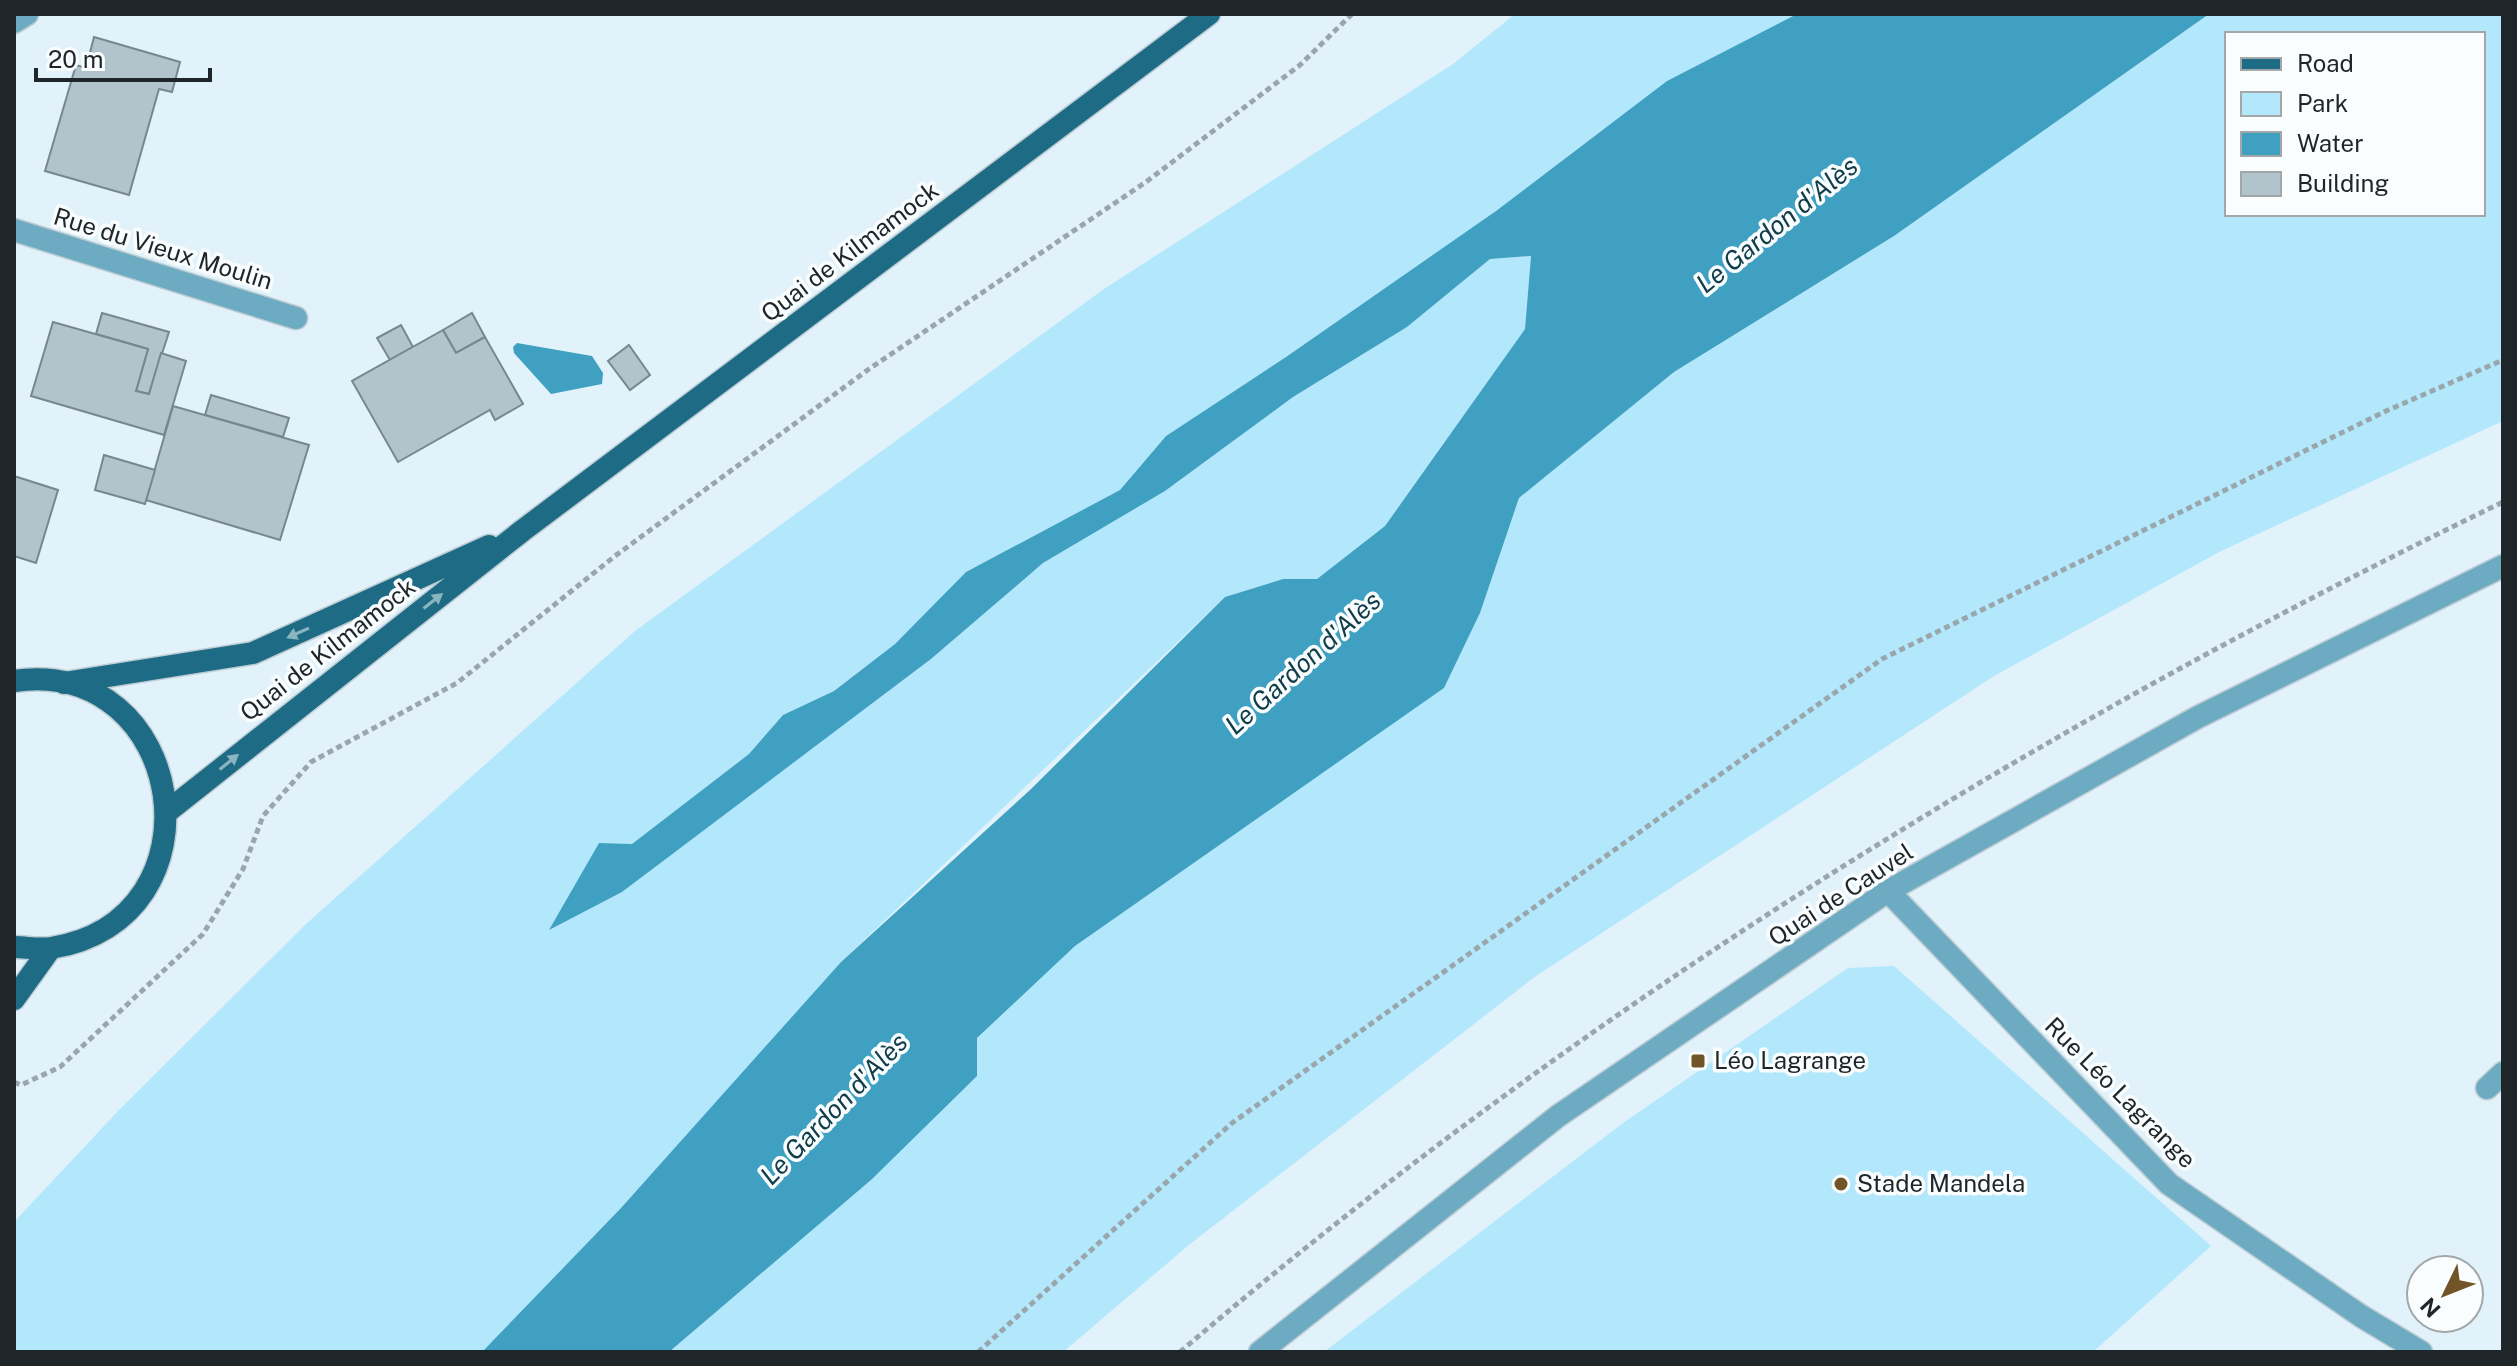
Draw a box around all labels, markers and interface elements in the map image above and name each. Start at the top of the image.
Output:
scale bar [36,32,210,82]
legend [2225,32,2485,216]
text: 20 m [48,45,104,73]
text: Road [2297,49,2354,77]
text: Park [2297,89,2348,117]
text: Water [2297,129,2364,157]
water label: Le Gardon d'Alès [1690,150,1864,299]
text: Building [2297,169,2389,197]
street label: Quai de Kilmamock [755,175,943,327]
street label: Rue du Vieux Moulin [51,201,276,295]
street label: Quai de Kilmamock [234,572,421,726]
water label: Le Gardon d'Alès [1219,585,1387,741]
one-way arrow [423,593,443,609]
one-way arrow [287,626,310,639]
one-way arrow [218,754,238,771]
street label: Quai de Cauvel [1763,837,1918,951]
street label: Rue Léo Lagrange [2040,1011,2202,1173]
water label: Le Gardon d'Alès [754,1027,914,1191]
place label: Léo Lagrange [1714,1046,1866,1074]
marker: Léo Lagrange [1689,1052,1707,1070]
place label: Stade Mandela [1857,1169,2025,1197]
marker: Stade Mandela [1832,1175,1850,1193]
north arrow [2405,1254,2485,1334]
text: N [2415,1292,2446,1323]

